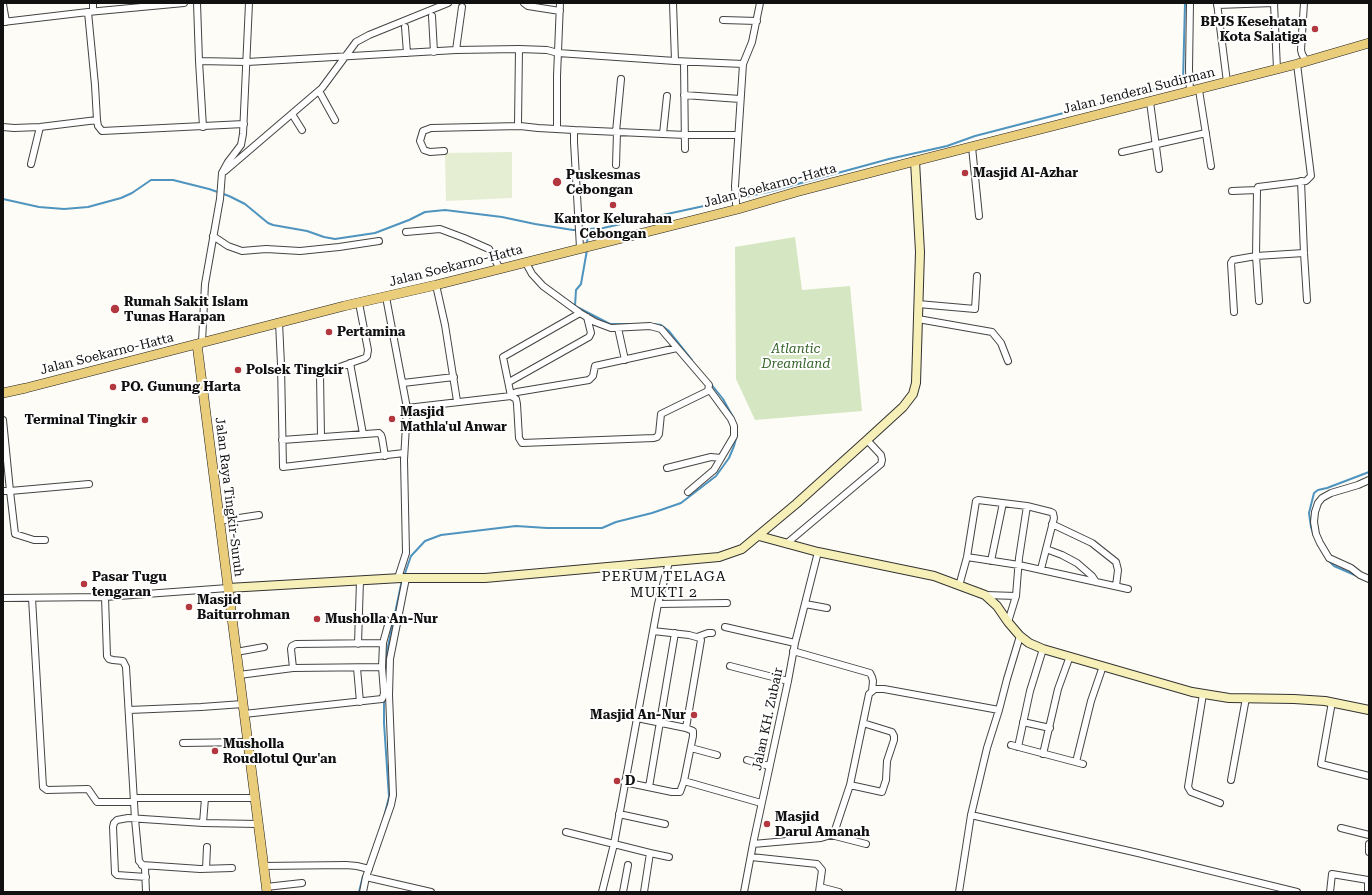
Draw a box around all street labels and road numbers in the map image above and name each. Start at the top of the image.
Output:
street label: Jalan Jenderal Sudirman [1062,65,1216,117]
street label: Jalan Soekarno-Hatta [702,161,838,211]
street label: Jalan Soekarno-Hatta [388,242,524,290]
street label: Jalan Soekarno-Hatta [39,330,175,378]
street label: Jalan Raya Tingkir-Suruh [211,416,247,578]
street label: Jalan KH. Zubair [749,666,787,772]

